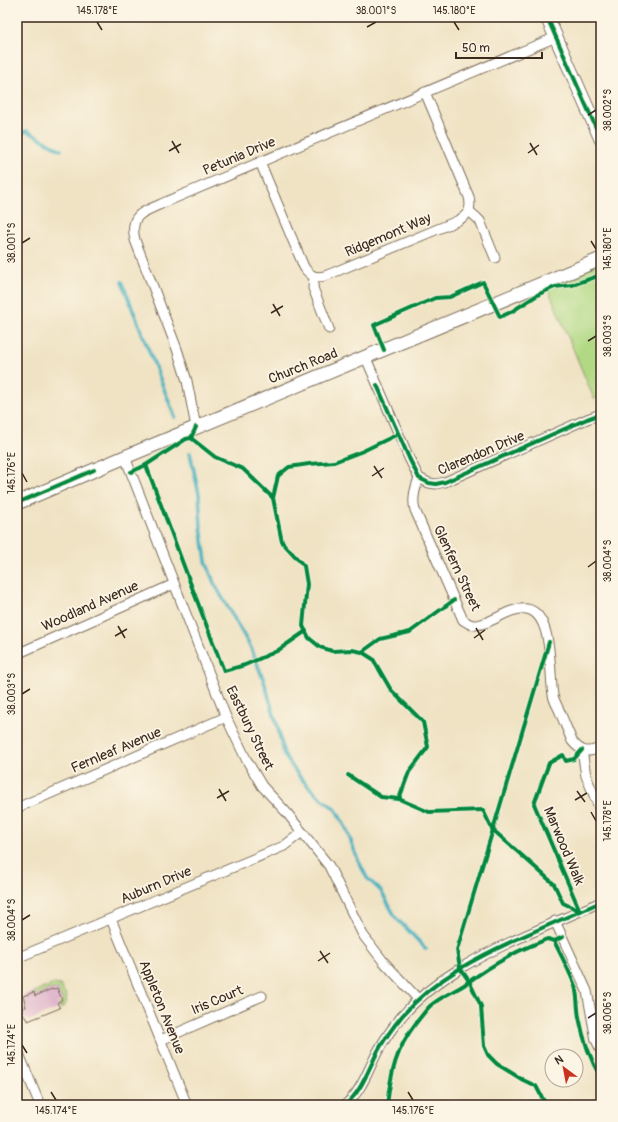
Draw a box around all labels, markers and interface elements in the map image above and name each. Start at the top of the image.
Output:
text: 145.178°E [76,5,118,17]
text: 38.001°S [356,5,396,17]
text: 145.180°E [433,5,475,17]
scale bar [456,34,542,60]
text: 50 m [462,41,490,56]
text: 38.002°S [602,89,614,131]
street label: Petunia Drive [200,133,278,179]
street label: Ridgemont Way [342,209,434,261]
text: 38.001°S [6,223,18,263]
text: 145.180°E [602,228,614,270]
text: 38.003°S [602,315,614,357]
street label: Church Road [266,344,340,388]
street label: Clarendon Drive [435,427,527,479]
text: 145.176°E [6,452,18,494]
street label: Glenfern Street [430,522,484,614]
text: 38.004°S [602,540,614,582]
street label: Woodland Avenue [39,577,141,635]
text: 38.003°S [6,673,18,715]
street label: Eastbury Street [222,683,278,773]
street label: Fernleaf Avenue [68,723,164,777]
text: 145.178°E [602,800,614,842]
street label: Marwood Walk [540,804,588,888]
street label: Auburn Drive [118,862,194,908]
text: 38.004°S [6,899,18,941]
street label: Appleton Avenue [135,958,189,1056]
street label: Iris Court [189,981,246,1018]
text: 38.006°S [602,992,614,1034]
text: 145.174°E [6,1024,18,1066]
north arrow [544,1048,584,1088]
text: N [552,1052,566,1067]
text: 145.174°E [35,1105,77,1117]
text: 145.176°E [392,1105,434,1117]

